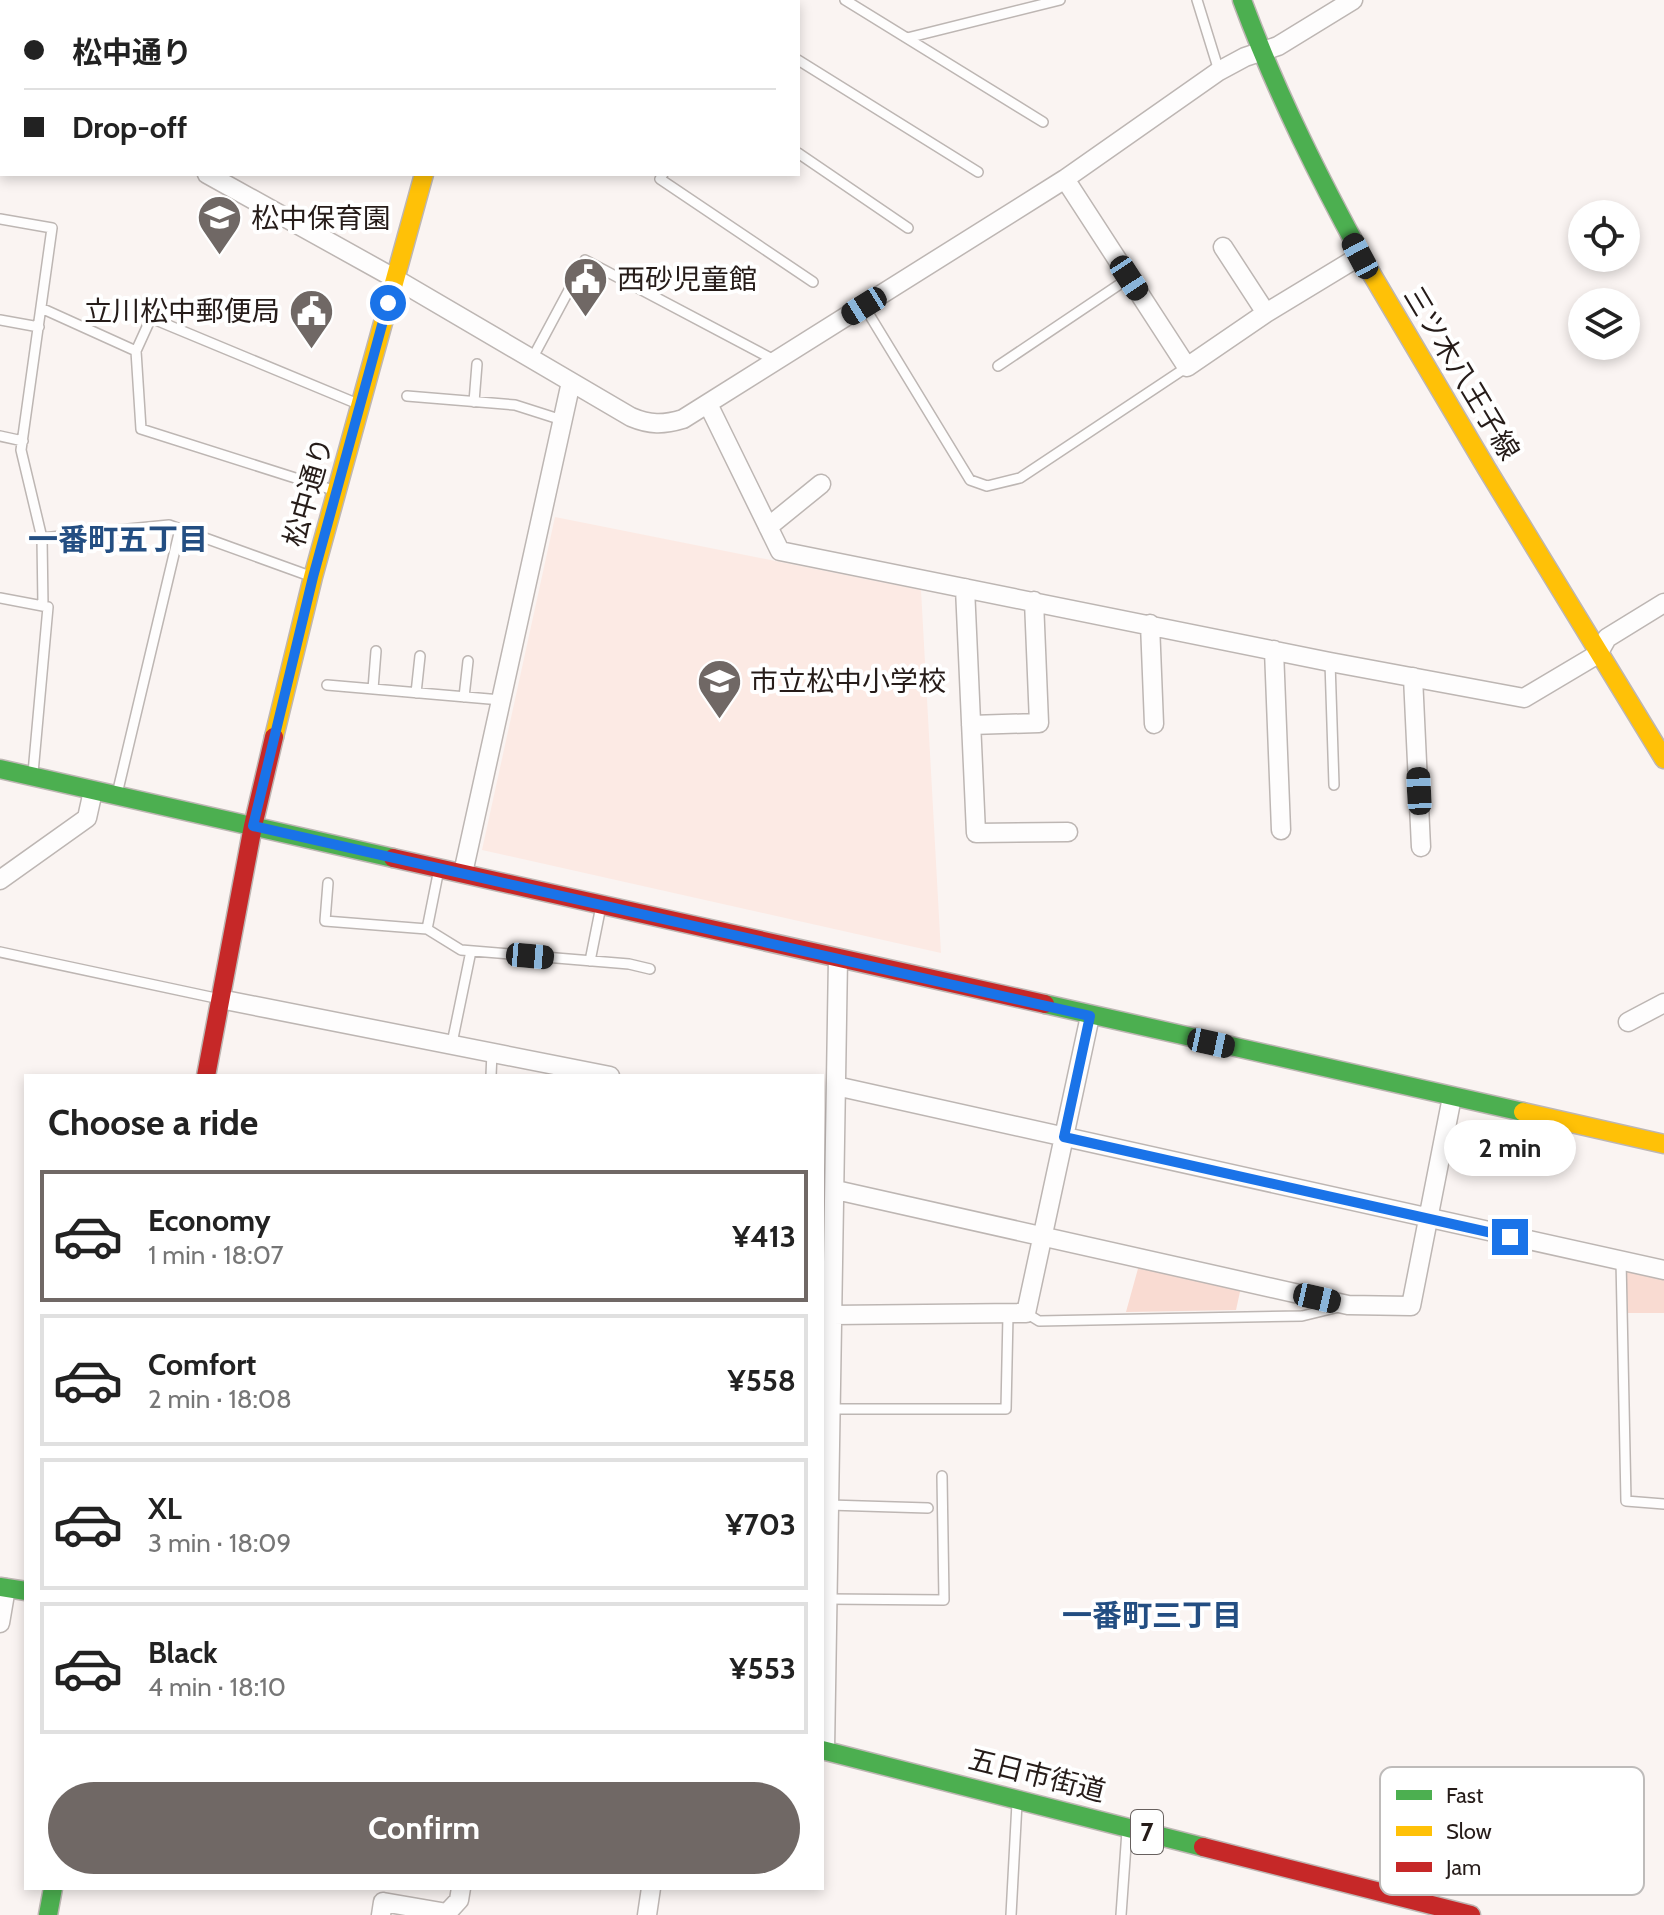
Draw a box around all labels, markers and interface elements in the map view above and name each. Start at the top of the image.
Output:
text: 松中通り [72,34,192,71]
text: Drop-off [72,109,187,146]
school or university icon: 松中保育園 [196,194,244,257]
map controls [1568,200,1640,360]
button: locate [1568,200,1640,272]
place label: 松中保育園 [251,201,391,235]
car [1338,229,1382,283]
car [1106,251,1152,305]
public building icon: 西砂児童館 [562,255,610,318]
place label: 西砂児童館 [617,262,757,296]
street label: 三ツ木八王子線 [1397,280,1527,466]
car [837,283,891,329]
route start [370,285,406,321]
public building icon: 立川松中郵便局 [287,287,335,350]
button: layers [1568,288,1640,360]
place label: 立川松中郵便局 [84,294,280,328]
street label: 松中通り [276,433,340,551]
district label: 一番町五丁目 [28,521,208,558]
school or university icon: 市立松中小学校 [695,657,743,720]
place label: 市立松中小学校 [750,664,946,698]
car [1406,766,1432,816]
car [505,942,555,970]
car [1185,1026,1237,1060]
text: Choose a ride [48,1100,258,1144]
callout: 2 min [1444,1121,1576,1177]
text: 2 min [1479,1132,1541,1164]
icon: car [52,1200,124,1272]
text: Economy [148,1202,271,1239]
text: ¥413 [732,1218,796,1255]
route end [1492,1219,1528,1255]
text: 1 min · 18:07 [148,1239,284,1271]
car [1291,1281,1343,1315]
icon: car [52,1344,124,1416]
text: Comfort [148,1346,256,1383]
text: ¥558 [728,1362,796,1399]
text: 2 min · 18:08 [148,1383,292,1415]
icon: car [52,1488,124,1560]
text: XL [148,1490,182,1527]
text: ¥703 [725,1506,796,1543]
text: 3 min · 18:09 [148,1527,291,1559]
district label: 一番町三丁目 [1062,1597,1242,1634]
icon: car [52,1632,124,1704]
text: Black [148,1634,218,1671]
text: ¥553 [729,1650,796,1687]
text: 4 min · 18:10 [148,1671,286,1703]
street label: 五日市街道 [965,1742,1109,1808]
legend [1380,1767,1644,1895]
button: Confirm [48,1782,800,1874]
text: Fast [1446,1782,1484,1809]
road number: 7 [1131,1810,1163,1854]
text: Slow [1446,1818,1492,1845]
text: Jam [1445,1854,1481,1881]

